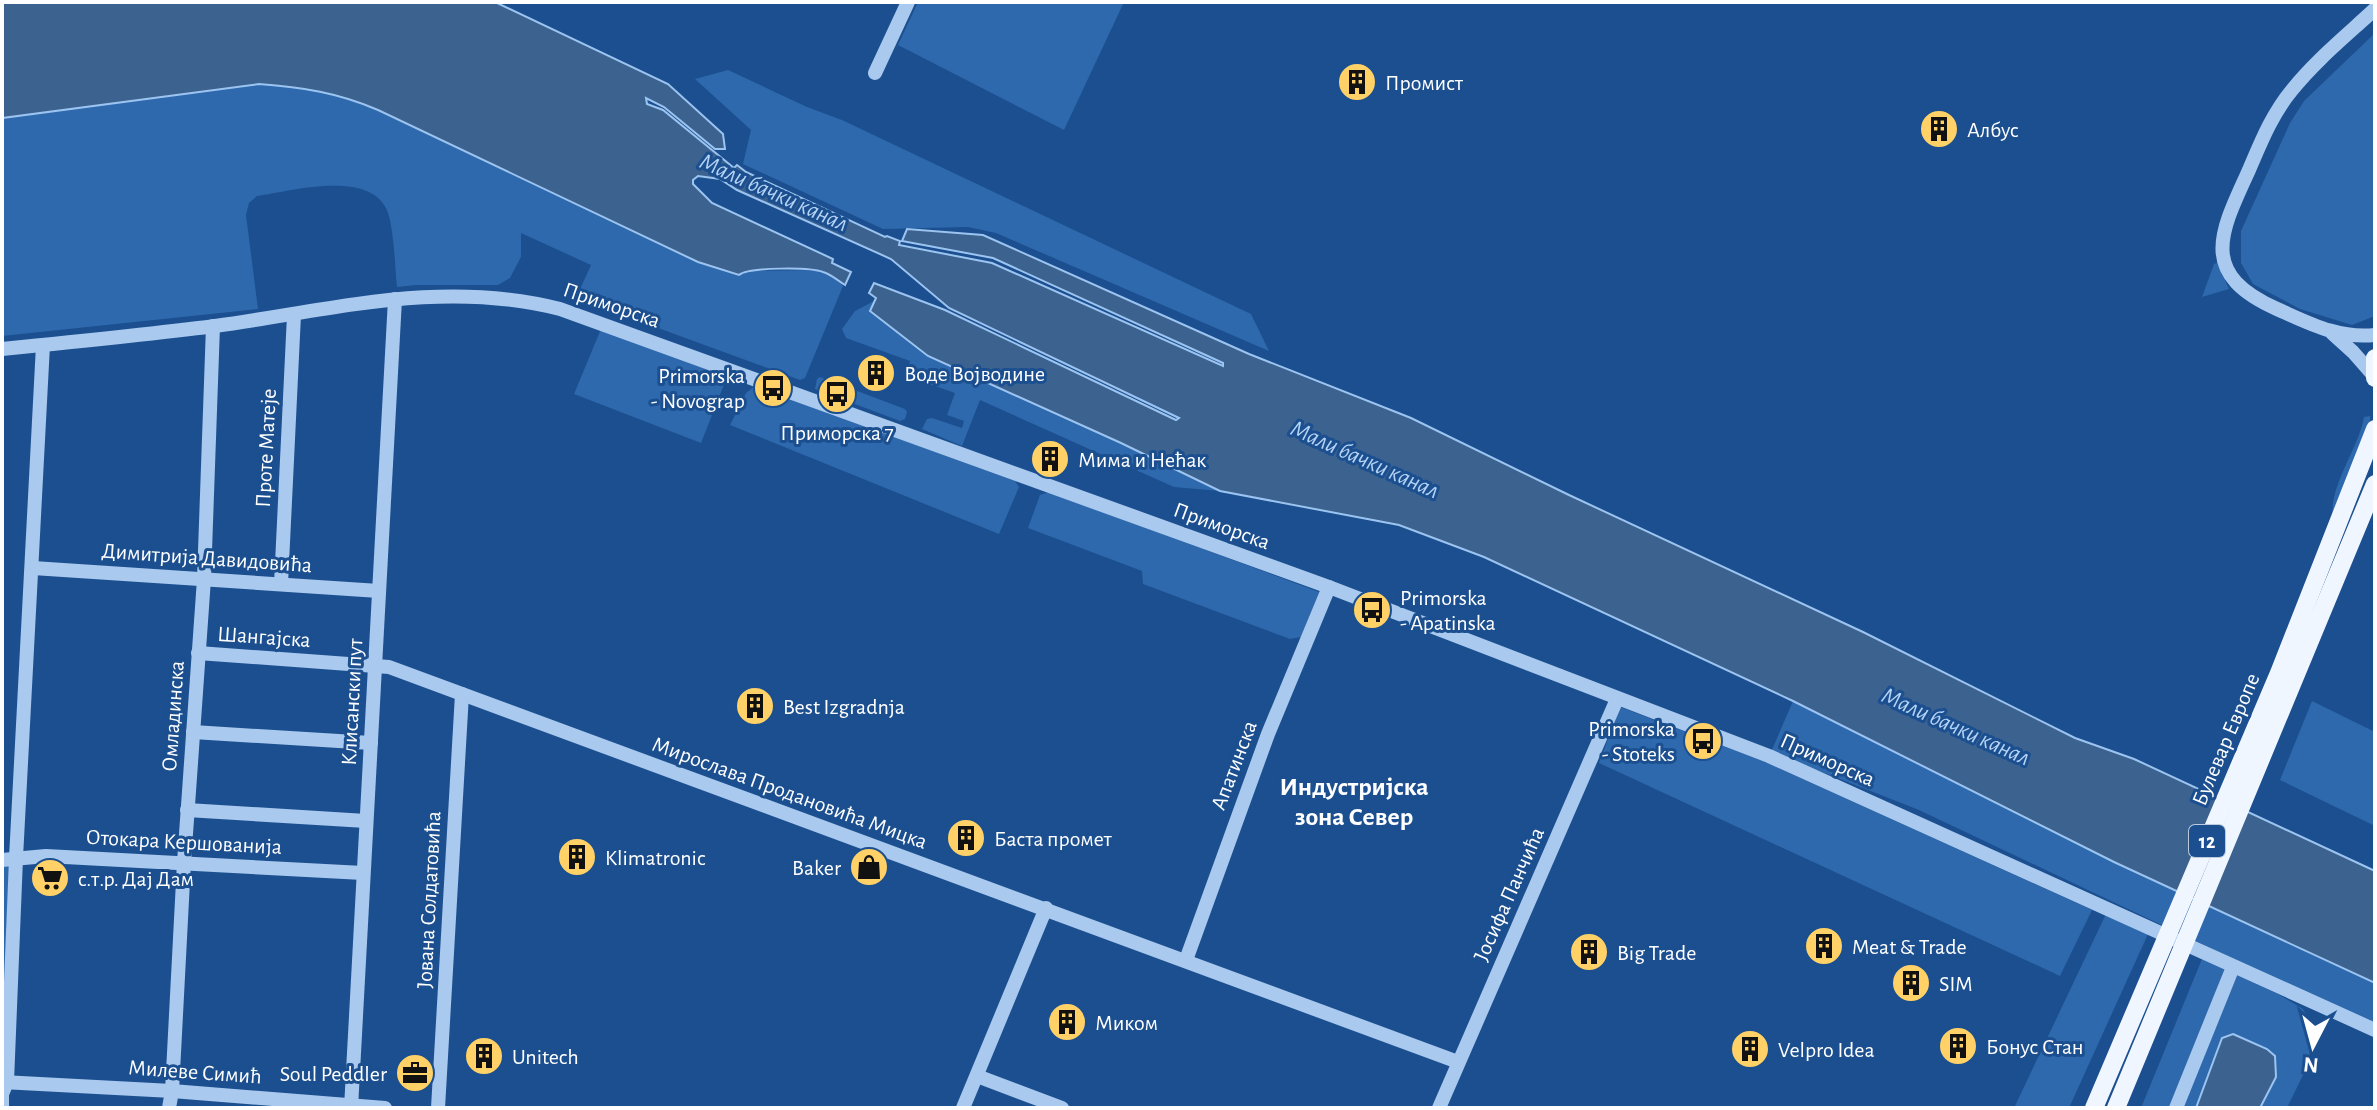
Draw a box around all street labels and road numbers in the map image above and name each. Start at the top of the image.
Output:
street label: Приморска [560,278,663,332]
street label: Проте Матеје [252,388,280,508]
street label: Приморска [1171,498,1273,554]
street label: Димитрија Давидовића [101,540,313,576]
street label: Шангајска [217,623,311,651]
street label: Клисански пут [338,637,366,766]
street label: Омладинска [158,660,188,772]
street label: Булевар Европе [2188,670,2264,809]
street label: Апатинска [1207,718,1261,813]
street label: Приморска [1777,729,1878,790]
street label: Мирослава Продановића Мицка [649,733,930,853]
street label: Јована Солдатовића [413,811,445,990]
street label: Јосифа Панчића [1470,824,1548,965]
road number: 12 [2189,825,2225,857]
street label: Отокара Кершованија [85,826,283,858]
street label: Милеве Симић [128,1056,262,1088]

